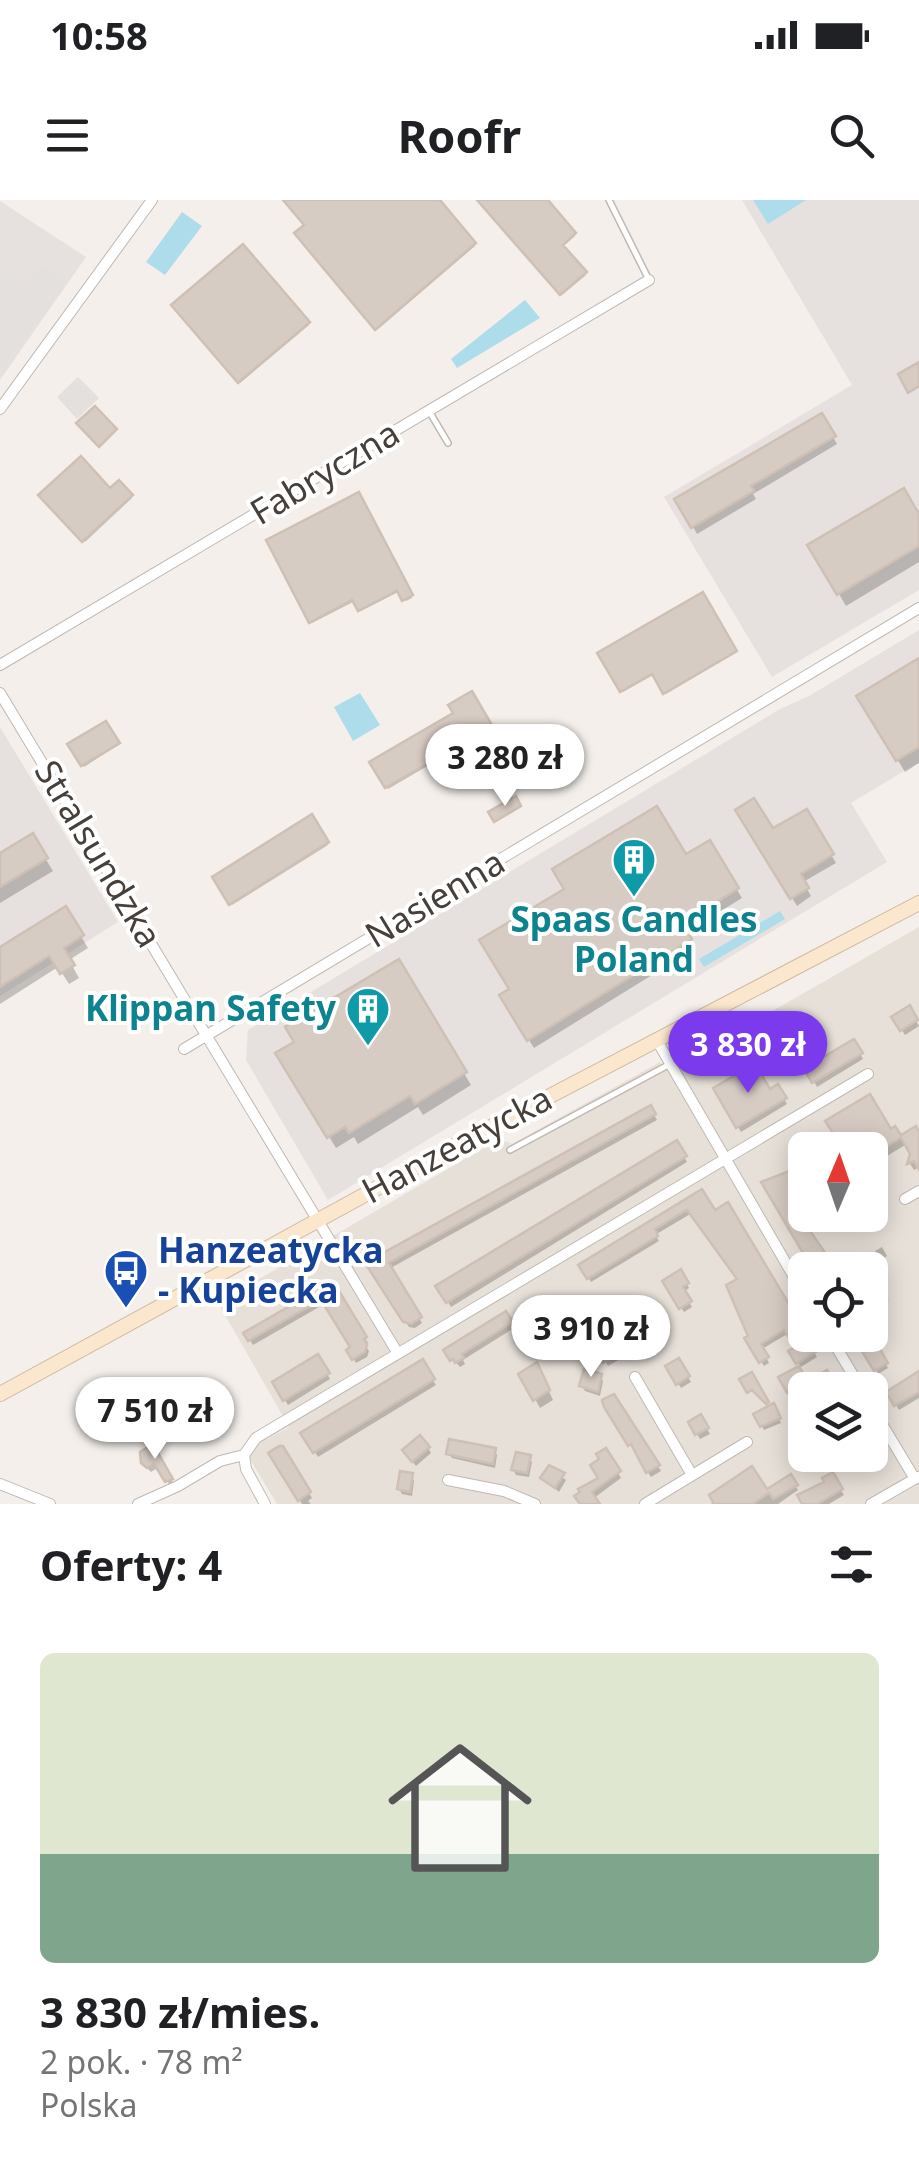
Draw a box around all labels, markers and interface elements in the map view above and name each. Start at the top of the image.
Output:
text: 10:58 [50,9,148,61]
text: Roofr [398,105,521,166]
icon: menu [40,108,95,163]
icon: search [824,108,879,163]
street label: Fabryczna [241,409,408,535]
pin: 3 280 zł [402,724,608,809]
text: 3 280 zł [447,735,563,778]
street label: Stralsundzka [25,751,174,956]
building icon: Spaas Candles Poland [611,837,657,898]
street label: Nasienna [356,838,513,958]
place label: Spaas Candles Poland [510,895,758,982]
place label: Klippan Safety [85,984,336,1031]
building icon: Klippan Safety [345,986,391,1047]
pin: 3 830 zł [645,1011,851,1096]
text: 3 830 zł [690,1022,806,1065]
street label: Hanzeatycka [353,1074,559,1213]
north arrow [788,1132,888,1232]
map controls [788,1132,888,1472]
place label: Hanzeatycka - Kupiecka [158,1226,384,1313]
bus stop icon: Hanzeatycka - Kupiecka [103,1248,149,1309]
button: locate [788,1252,888,1352]
pin: 3 910 zł [488,1295,694,1380]
text: 3 910 zł [533,1306,649,1349]
button: layers [788,1372,888,1472]
pin: 7 510 zł [52,1377,258,1462]
text: 7 510 zł [97,1388,213,1431]
text: Oferty: 4 [40,1536,222,1593]
icon: filters [824,1537,879,1592]
icon: home [370,1718,550,1898]
text: 3 830 zł/mies. [40,1983,320,2040]
text: 2 pok. · 78 m² [40,2040,243,2083]
text: Polska [40,2083,137,2126]

